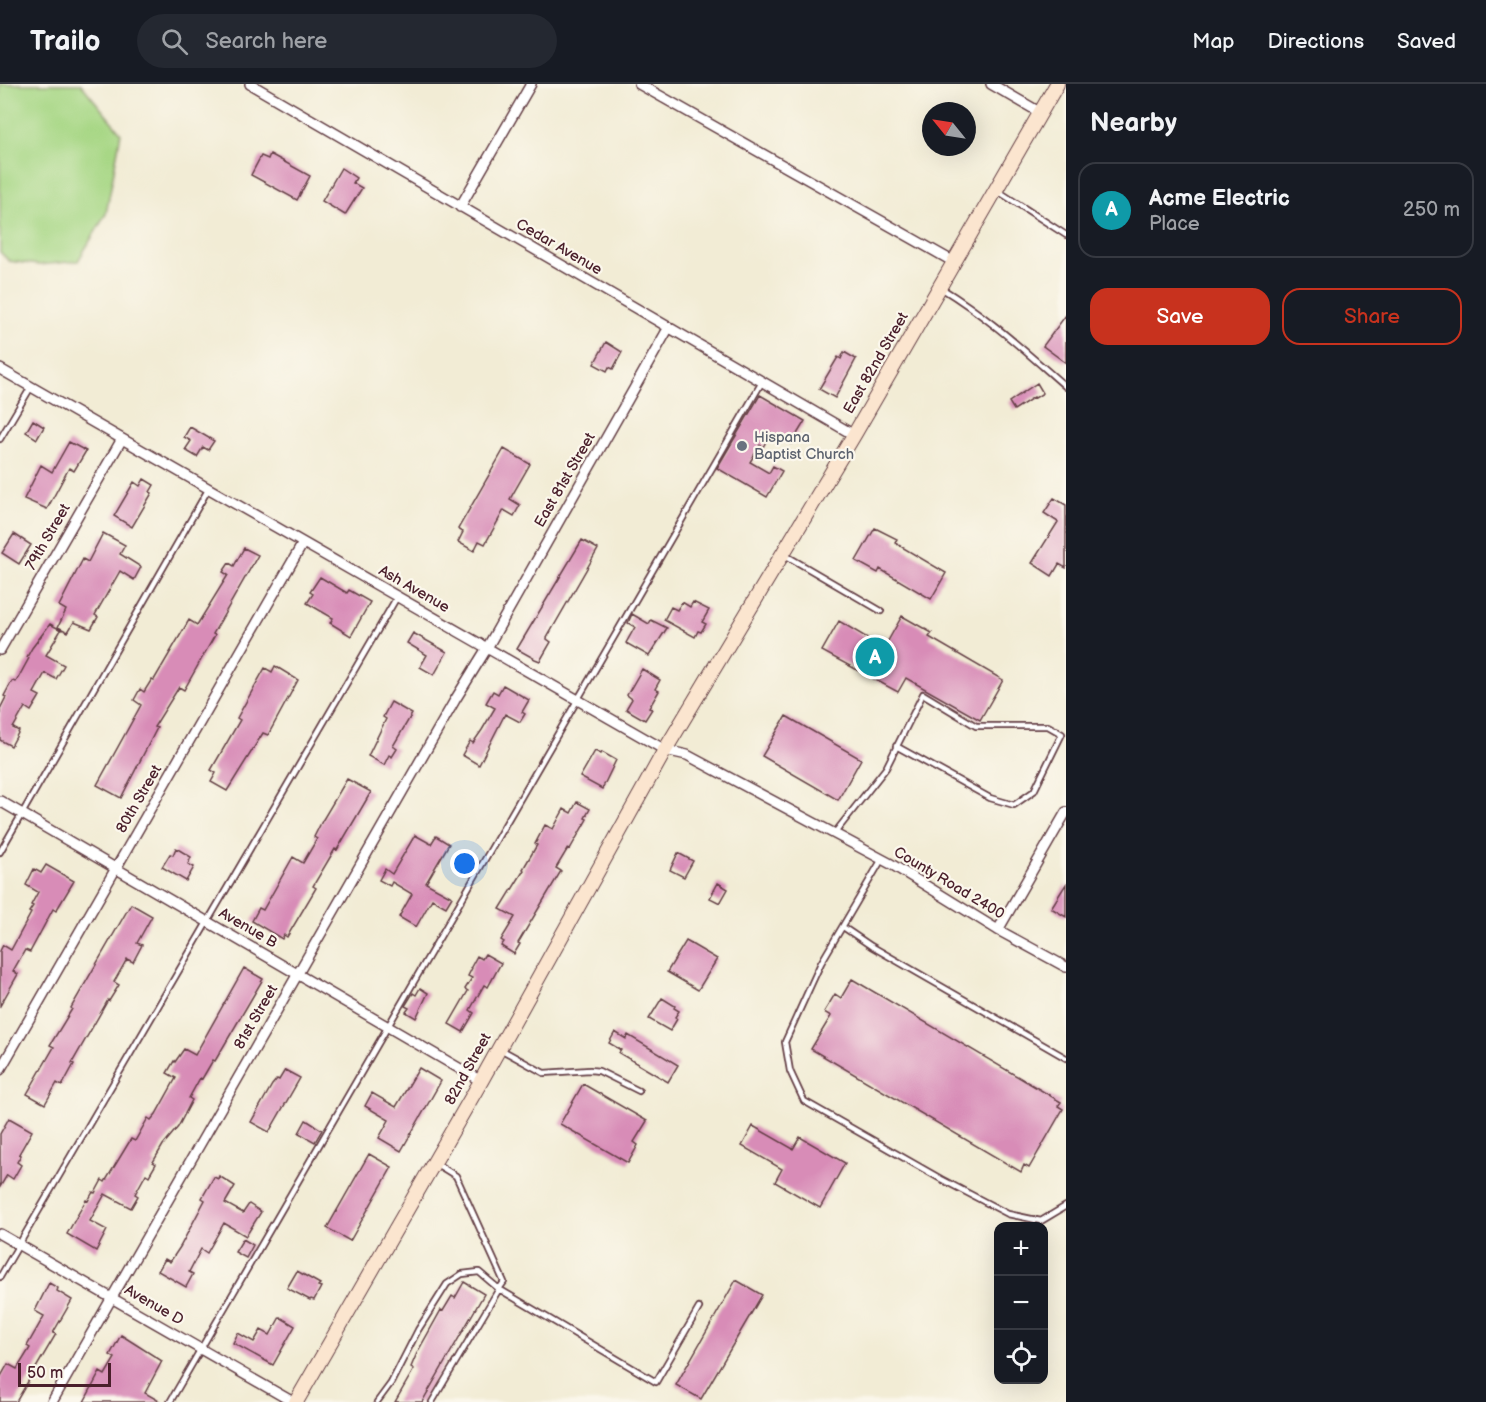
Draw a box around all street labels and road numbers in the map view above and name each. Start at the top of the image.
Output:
street label: Cedar Avenue [512,215,606,279]
street label: East 82nd Street [839,309,913,417]
street label: East 81st Street [530,429,600,531]
street label: 79th Street [21,500,75,574]
street label: Ash Avenue [375,561,453,617]
street label: 80th Street [112,761,166,836]
street label: County Road 2400 [890,842,1008,924]
street label: Avenue B [215,904,281,952]
street label: 81st Street [230,981,282,1053]
street label: 82nd Street [440,1029,496,1108]
street label: Avenue D [121,1280,187,1330]

